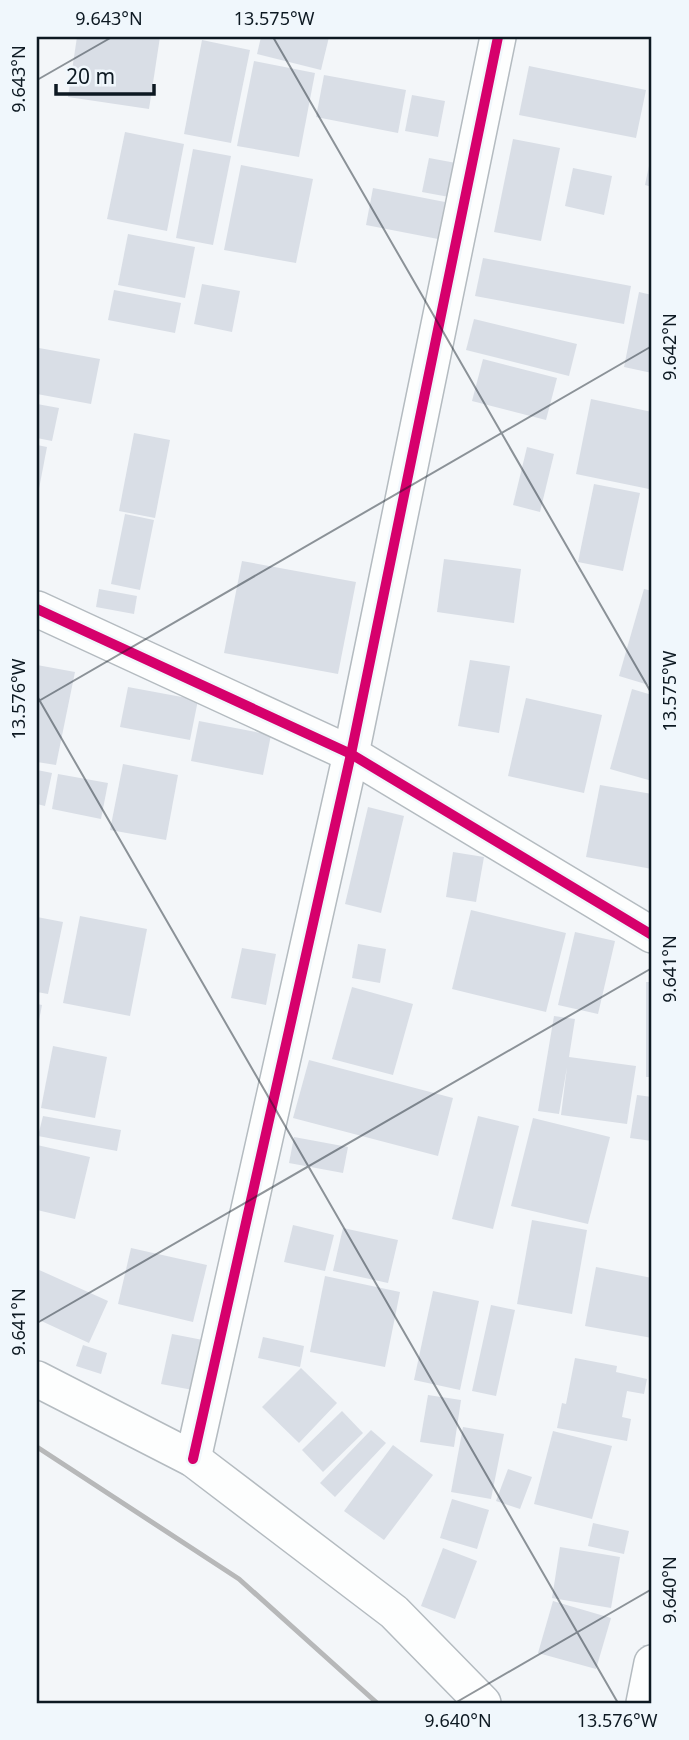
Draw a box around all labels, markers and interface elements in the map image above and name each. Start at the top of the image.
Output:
text: 9.643°N [75,6,143,30]
text: 13.575°W [234,6,315,30]
text: 9.643°N [6,45,30,113]
scale bar [56,52,154,96]
text: 20 m [66,62,115,90]
text: 9.642°N [657,313,681,381]
text: 13.575°W [657,650,681,731]
text: 13.576°W [6,658,30,739]
text: 9.641°N [657,935,681,1003]
text: 9.641°N [6,1288,30,1356]
text: 9.640°N [657,1556,681,1624]
text: 9.640°N [424,1708,492,1732]
text: 13.576°W [577,1708,658,1732]

